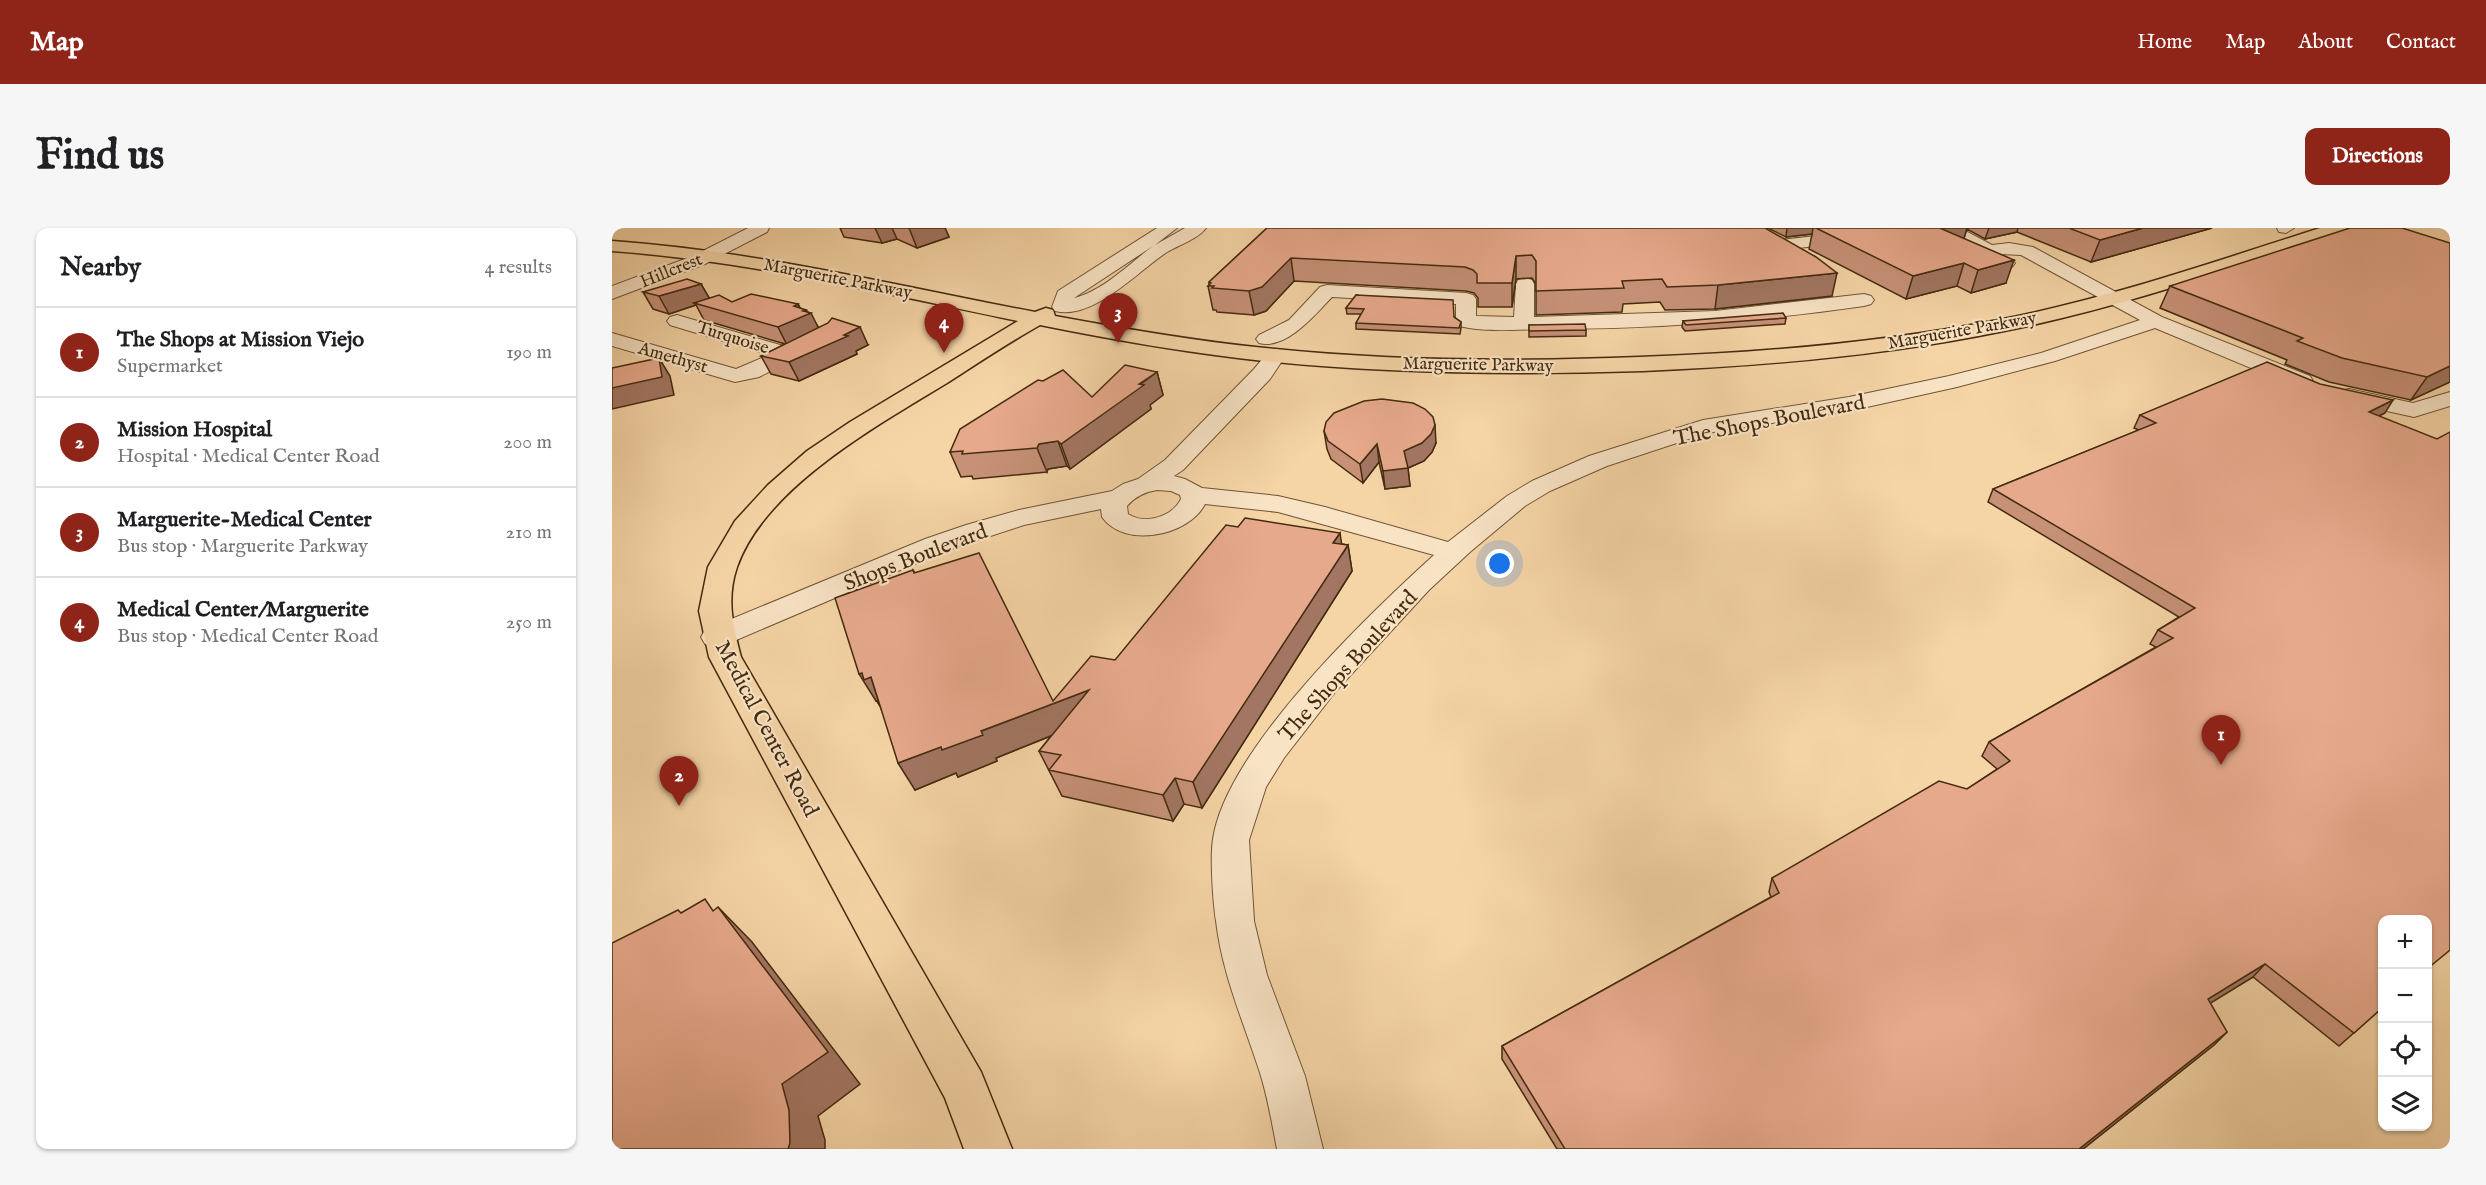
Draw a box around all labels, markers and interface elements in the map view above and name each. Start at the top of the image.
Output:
text: Map [30,25,84,60]
text: Home [2137,29,2192,56]
text: Map [2225,29,2265,56]
text: About [2298,29,2353,56]
text: Contact [2386,29,2456,56]
button: Directions [2305,128,2450,185]
text: Find us [36,130,164,183]
street label: Hillcrest [637,249,706,294]
text: Nearby [60,251,141,284]
street label: Marguerite Parkway [761,254,914,305]
text: 4 results [485,255,552,280]
pin: 3 [1098,294,1138,343]
pin: 4 [924,304,964,353]
street label: Marguerite Parkway [1886,307,2039,356]
street label: Turquoise [693,317,772,360]
text: The Shops at Mission Viejo [117,326,364,354]
street label: Amethyst [634,337,710,379]
text: 1 [76,340,83,365]
text: 190 m [506,340,552,365]
street label: Marguerite Parkway [1402,353,1554,378]
text: Supermarket [117,354,223,379]
street label: The Shops Boulevard [1671,389,1868,453]
text: Mission Hospital [117,416,272,444]
text: 2 [75,430,84,455]
text: 200 m [503,430,552,455]
text: Hospital · Medical Center Road [117,444,380,469]
text: Marguerite-Medical Center [117,506,372,534]
street label: Shops Boulevard [840,517,992,598]
text: 3 [76,520,83,545]
text: 210 m [506,520,552,545]
text: Bus stop · Marguerite Parkway [117,534,368,559]
your location [1485,549,1514,578]
street label: The Shops Boulevard [1273,584,1424,748]
text: Medical Center/Marguerite [117,596,369,624]
text: 4 [75,610,84,635]
text: 250 m [506,610,552,635]
text: Bus stop · Medical Center Road [117,624,378,649]
street label: Medical Center Road [708,636,825,822]
pin: 1 [2202,716,2240,765]
pin: 2 [660,756,698,806]
map controls [2378,915,2432,1131]
button: + [2378,915,2432,969]
button: − [2378,969,2432,1023]
button: locate [2378,1023,2432,1077]
button: layers [2378,1077,2432,1131]

